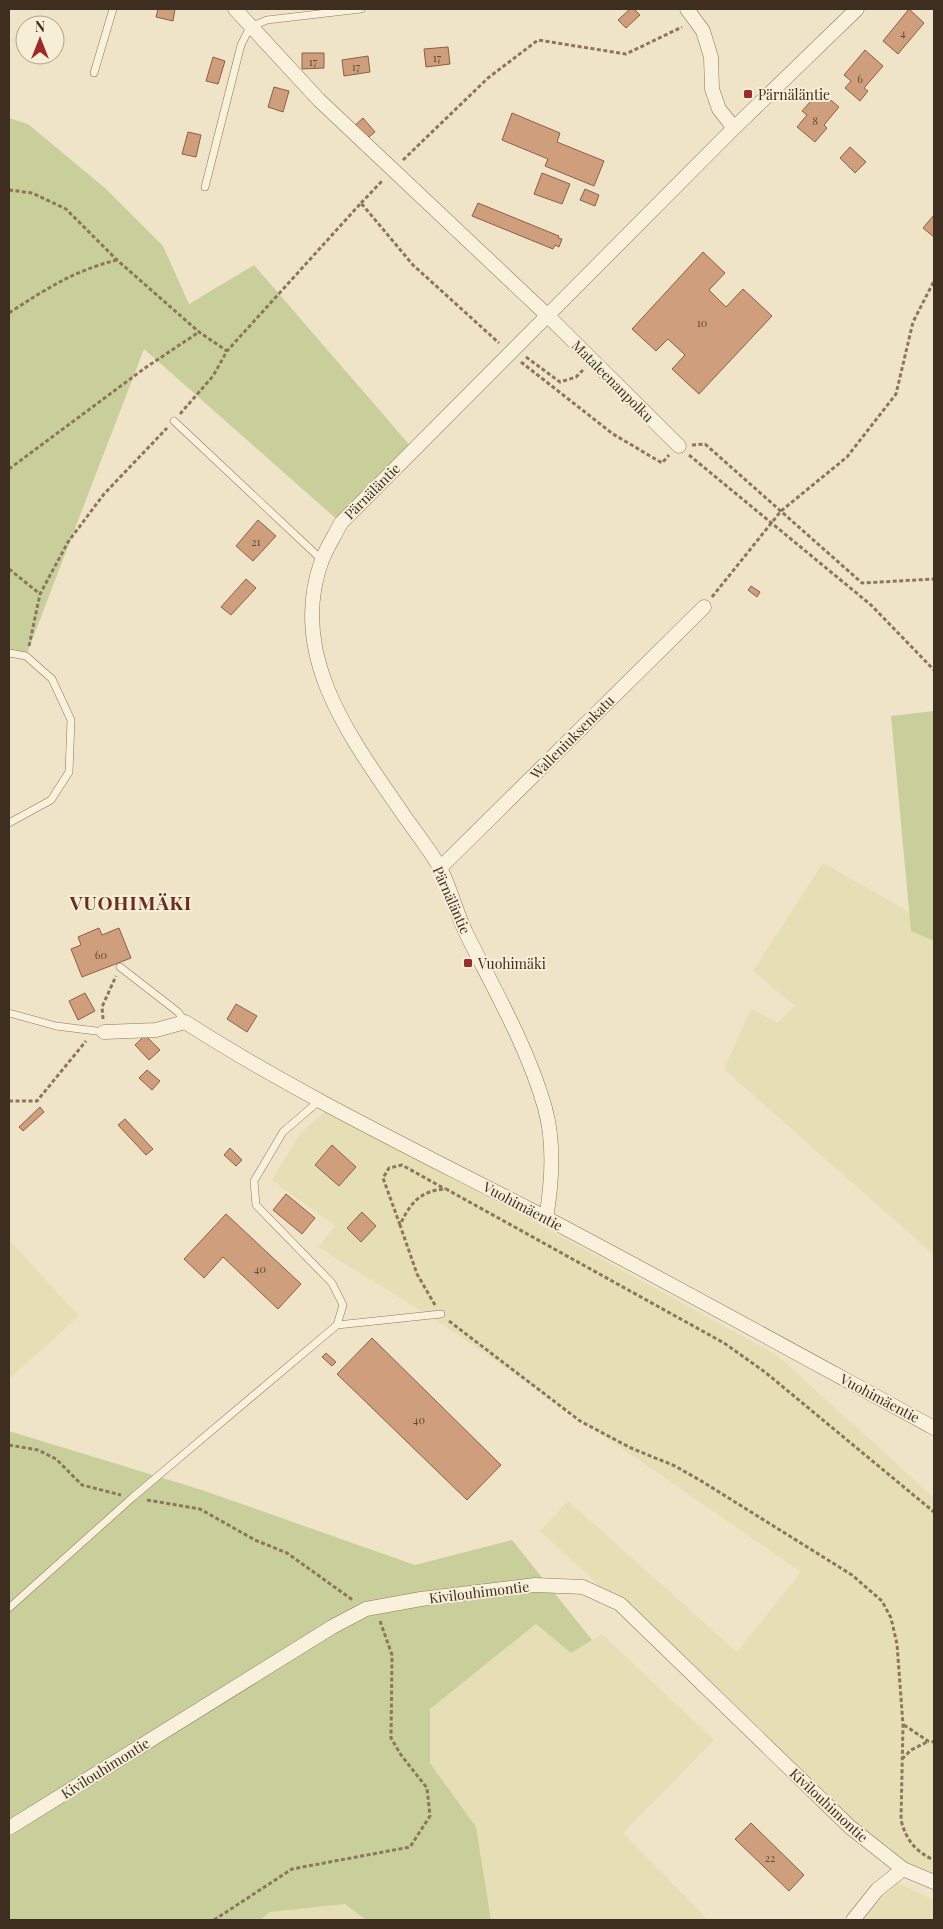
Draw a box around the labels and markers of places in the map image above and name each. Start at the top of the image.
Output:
place label: Pärnäläntie [758,85,830,104]
marker: Pärnäläntie [742,88,754,100]
place label: Vuohimäki [477,954,546,973]
marker: Vuohimäki [462,957,474,969]

